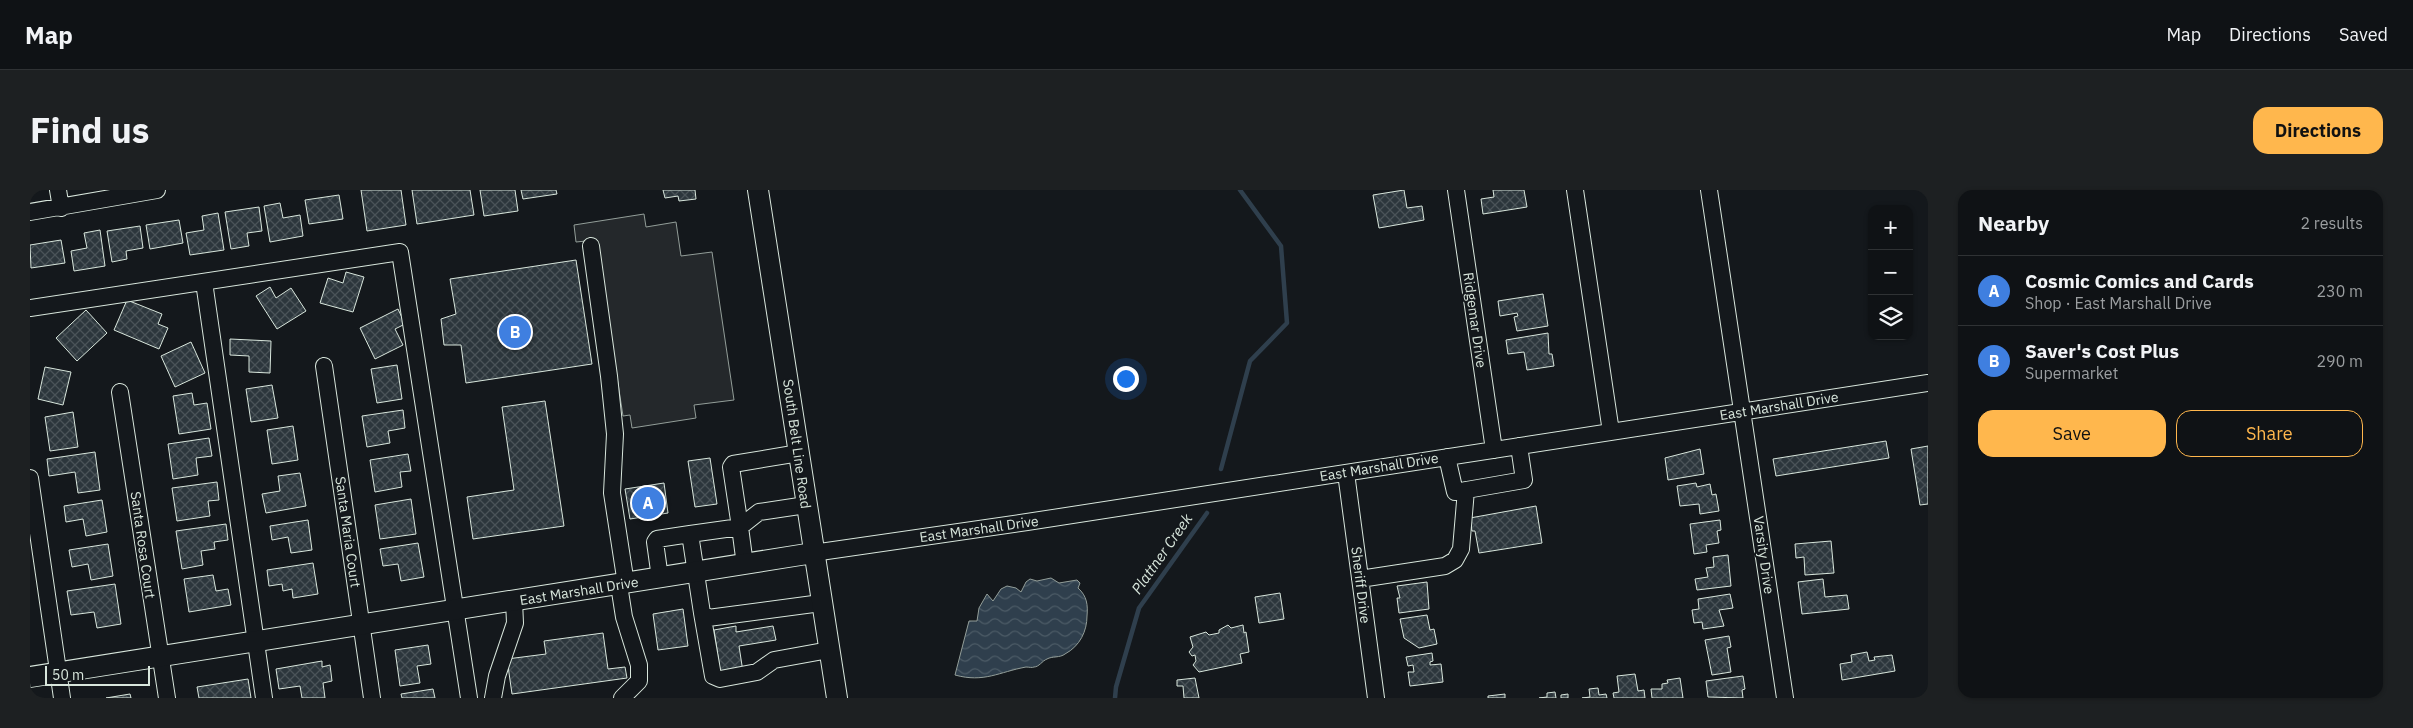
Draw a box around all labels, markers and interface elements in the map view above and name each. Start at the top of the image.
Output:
text: Map [25,19,73,51]
text: Map [2166,23,2201,46]
text: Directions [2229,23,2311,46]
text: Saved [2339,23,2388,46]
text: Find us [30,107,149,153]
button: Directions [2253,107,2383,154]
map controls [1868,205,1913,340]
button: + [1868,205,1913,250]
text: Nearby [1978,209,2049,237]
text: 2 results [2300,213,2363,233]
button: − [1868,250,1913,295]
text: Cosmic Comics and Cards [2025,269,2254,293]
street label: Ridgemar Drive [1459,271,1491,369]
text: A [1989,281,1999,301]
text: 230 m [2316,281,2363,301]
text: Shop · East Marshall Drive [2025,293,2212,313]
button: layers [1868,295,1913,340]
pin: B [499,313,531,351]
text: Saver's Cost Plus [2025,339,2179,363]
text: B [1989,351,1999,371]
text: 290 m [2316,351,2363,371]
text: Supermarket [2025,363,2118,383]
your location [1113,366,1139,392]
street label: South Belt Line Road [779,378,815,510]
street label: East Marshall Drive [1718,388,1840,424]
button: Save [1978,410,2166,457]
button: Share [2176,410,2363,457]
street label: East Marshall Drive [1318,449,1440,485]
street label: Santa Maria Court [331,475,365,589]
pin: A [632,484,664,522]
street label: Santa Rosa Court [127,490,159,600]
water label: Plattner Creek [1127,510,1196,598]
street label: East Marshall Drive [918,512,1040,546]
street label: Varsity Drive [1750,515,1778,596]
street label: Sheriff Drive [1347,546,1375,625]
street label: East Marshall Drive [518,573,640,609]
scale bar [45,663,150,686]
text: 50 m [52,666,84,684]

